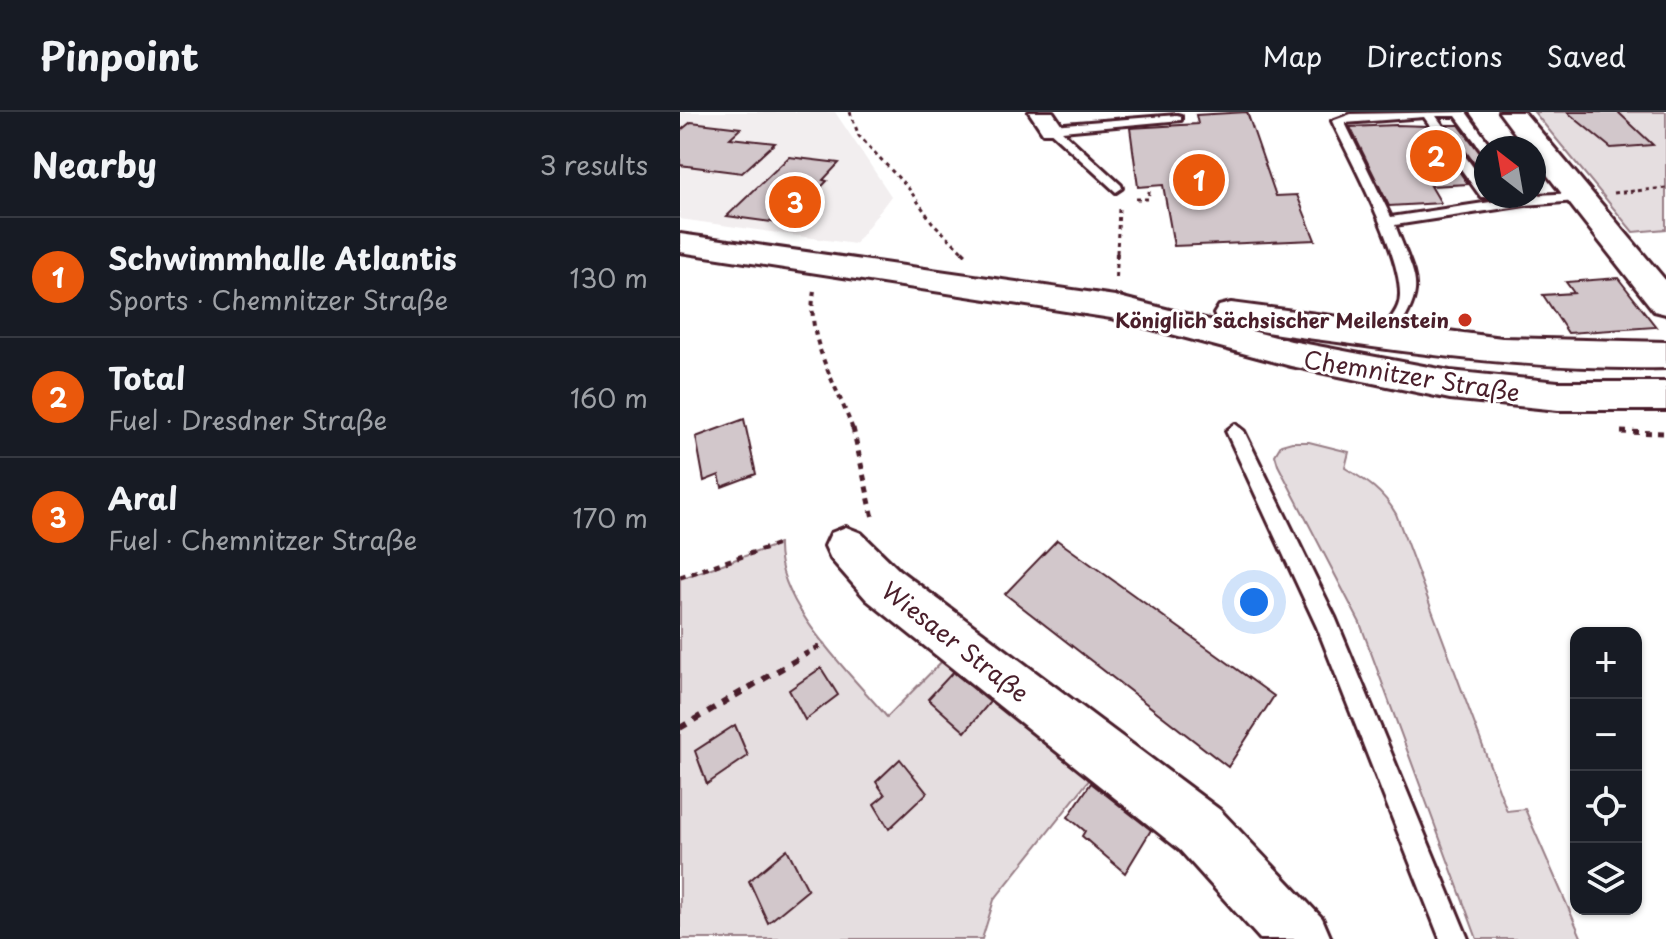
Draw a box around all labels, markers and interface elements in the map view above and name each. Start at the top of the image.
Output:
text: Pinpoint [40,27,199,84]
text: Map [1263,34,1322,77]
text: Directions [1366,34,1503,77]
text: Saved [1547,34,1626,77]
pin: 2 [1410,126,1462,186]
north arrow [1474,136,1546,208]
text: Nearby [32,138,157,190]
text: 3 results [540,145,648,184]
pin: 1 [1173,150,1225,210]
pin: 3 [769,172,821,232]
text: Schwimmhalle Atlantis [108,235,457,280]
text: 1 [52,258,64,297]
text: 130 m [569,258,648,297]
text: Sports · Chemnitzer Straße [108,280,448,319]
place label: Königlich sächsischer Meilenstein [1115,305,1449,335]
marker: Königlich sächsischer Meilenstein [1456,311,1474,329]
street label: Chemnitzer Straße [1301,340,1523,410]
text: Total [108,355,185,400]
text: 2 [49,378,67,417]
text: 160 m [570,378,648,417]
text: Fuel · Dresdner Straße [108,400,387,439]
text: Aral [108,475,177,520]
text: 3 [49,498,67,537]
text: 170 m [573,498,648,537]
text: Fuel · Chemnitzer Straße [108,520,417,559]
street label: Wiesaer Straße [875,572,1037,710]
your location [1234,582,1274,622]
map controls [1570,627,1642,915]
button: + [1570,627,1642,699]
button: − [1570,699,1642,771]
button: locate [1570,771,1642,843]
button: layers [1570,843,1642,915]

